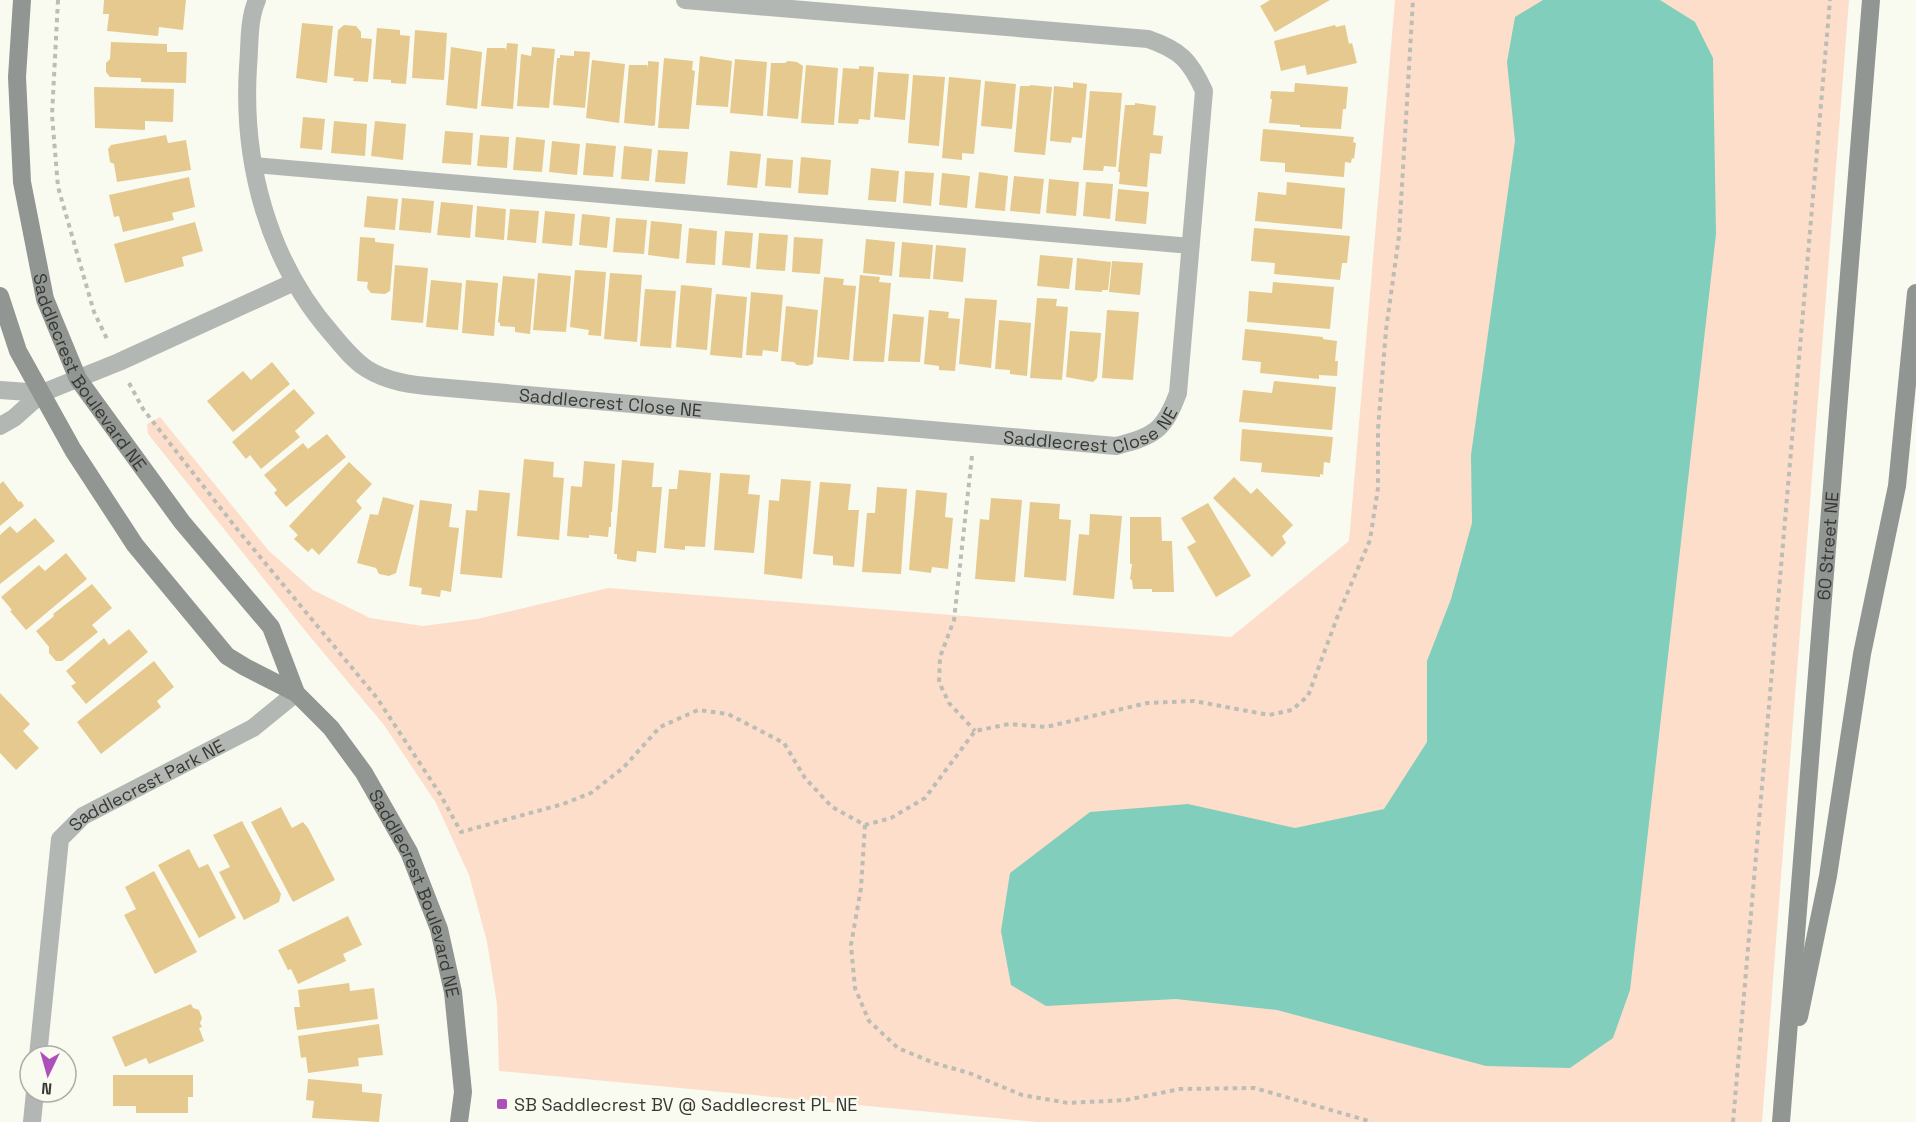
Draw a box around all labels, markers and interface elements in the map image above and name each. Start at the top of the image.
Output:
street label: Saddlecrest Boulevard NE [29,271,152,475]
street label: Saddlecrest Close NE [518,383,703,421]
street label: Saddlecrest Close NE [1002,403,1182,458]
street label: 60 Street NE [1811,491,1843,601]
street label: Saddlecrest Park NE [63,734,228,836]
street label: Saddlecrest Boulevard NE [364,785,465,999]
north arrow [18,1044,78,1104]
text: N [40,1078,53,1099]
place label: SB Saddlecrest BV @ Saddlecrest PL NE [514,1093,857,1116]
marker: SB Saddlecrest BV @ Saddlecrest PL NE [495,1097,509,1111]

